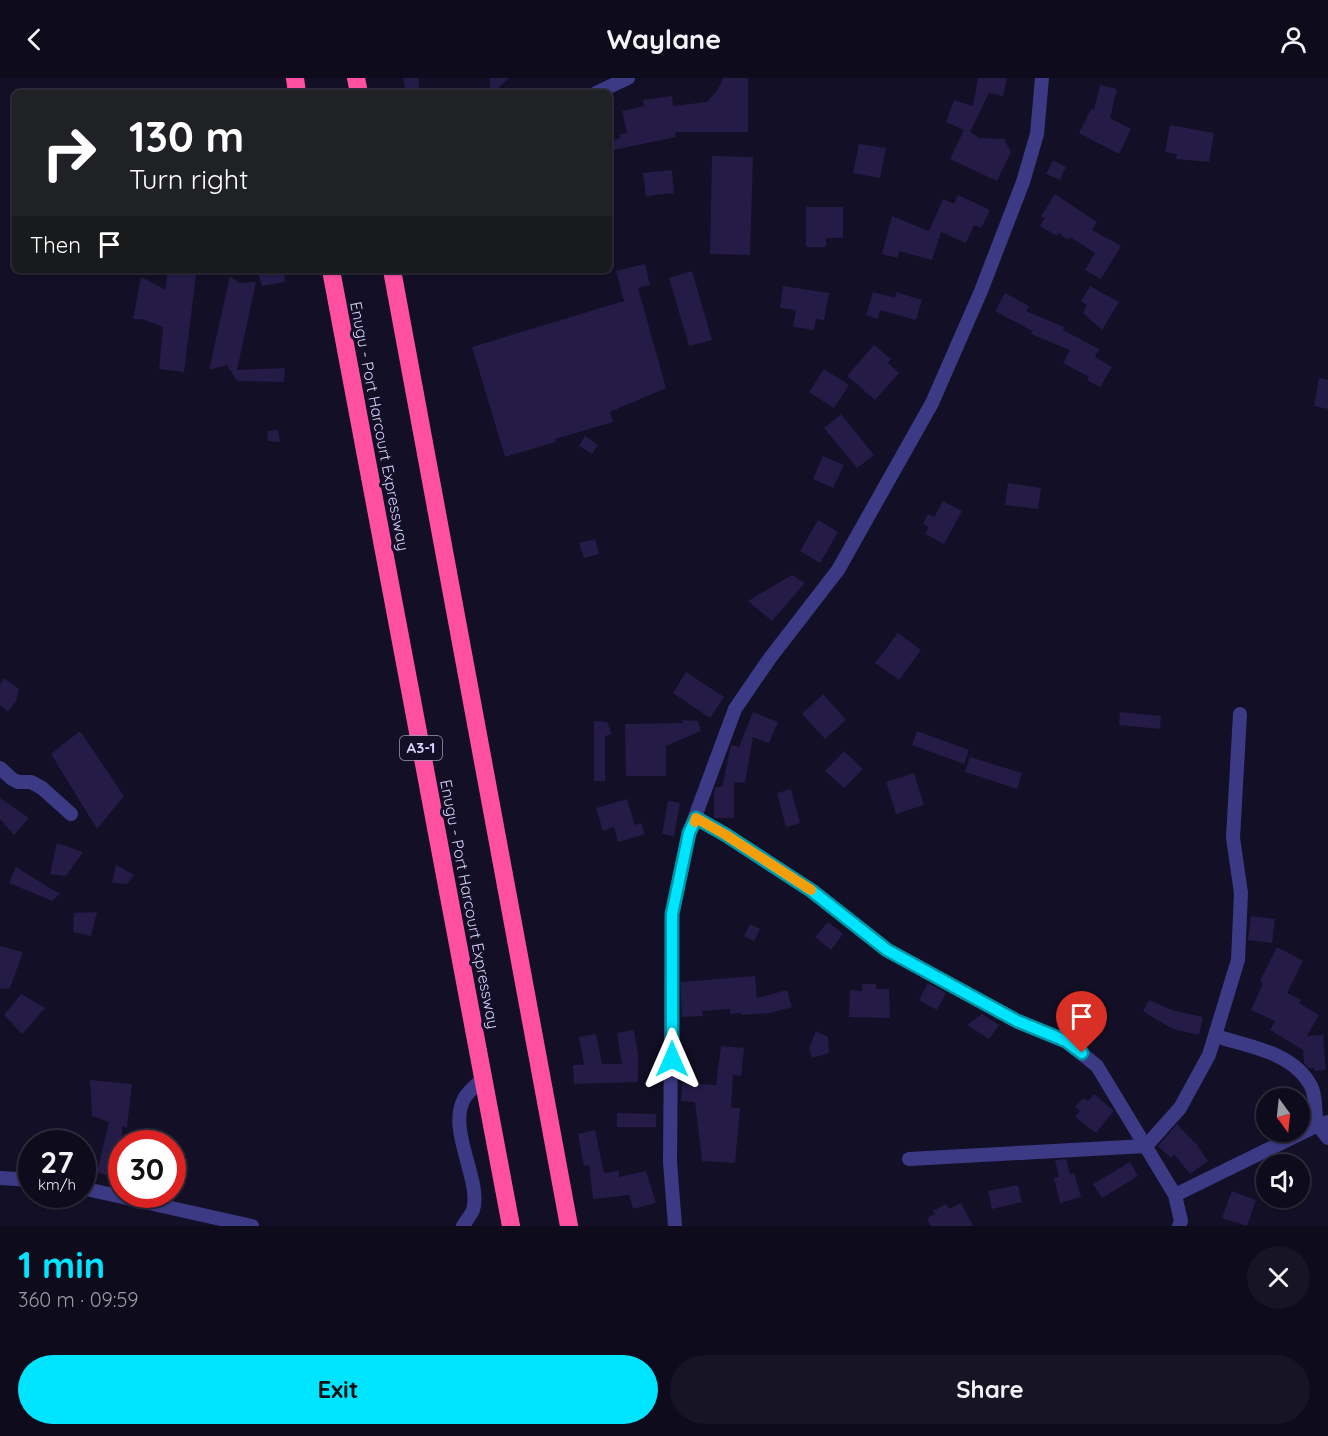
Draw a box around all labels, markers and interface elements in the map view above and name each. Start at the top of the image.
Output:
text: Waylane [607,22,721,56]
icon: back [18,23,51,56]
icon: person [1277,23,1310,56]
text: 130 m [129,110,244,163]
icon: right [30,114,108,192]
text: Turn right [129,162,248,196]
icon: arrive [93,228,126,261]
text: Then [30,231,81,259]
street label: Enugu - Port Harcourt Expressway [346,300,414,552]
road number: A3-1 [400,736,442,760]
street label: Enugu - Port Harcourt Expressway [436,778,504,1030]
pin [1056,991,1107,1053]
icon: arrive [1065,1000,1098,1033]
position arrow [640,1027,704,1091]
north arrow [1256,1088,1310,1142]
map controls [1256,1088,1310,1208]
speed limit sign: 30 [108,1130,186,1208]
text: 27 [40,1143,74,1181]
button: sound [1256,1154,1310,1208]
text: km/h [38,1175,76,1194]
text: 1 min [18,1242,105,1287]
button: close [1247,1246,1310,1309]
text: 360 m · 09:59 [18,1287,139,1312]
button: Exit [18,1355,658,1424]
button: Share [670,1355,1310,1424]

